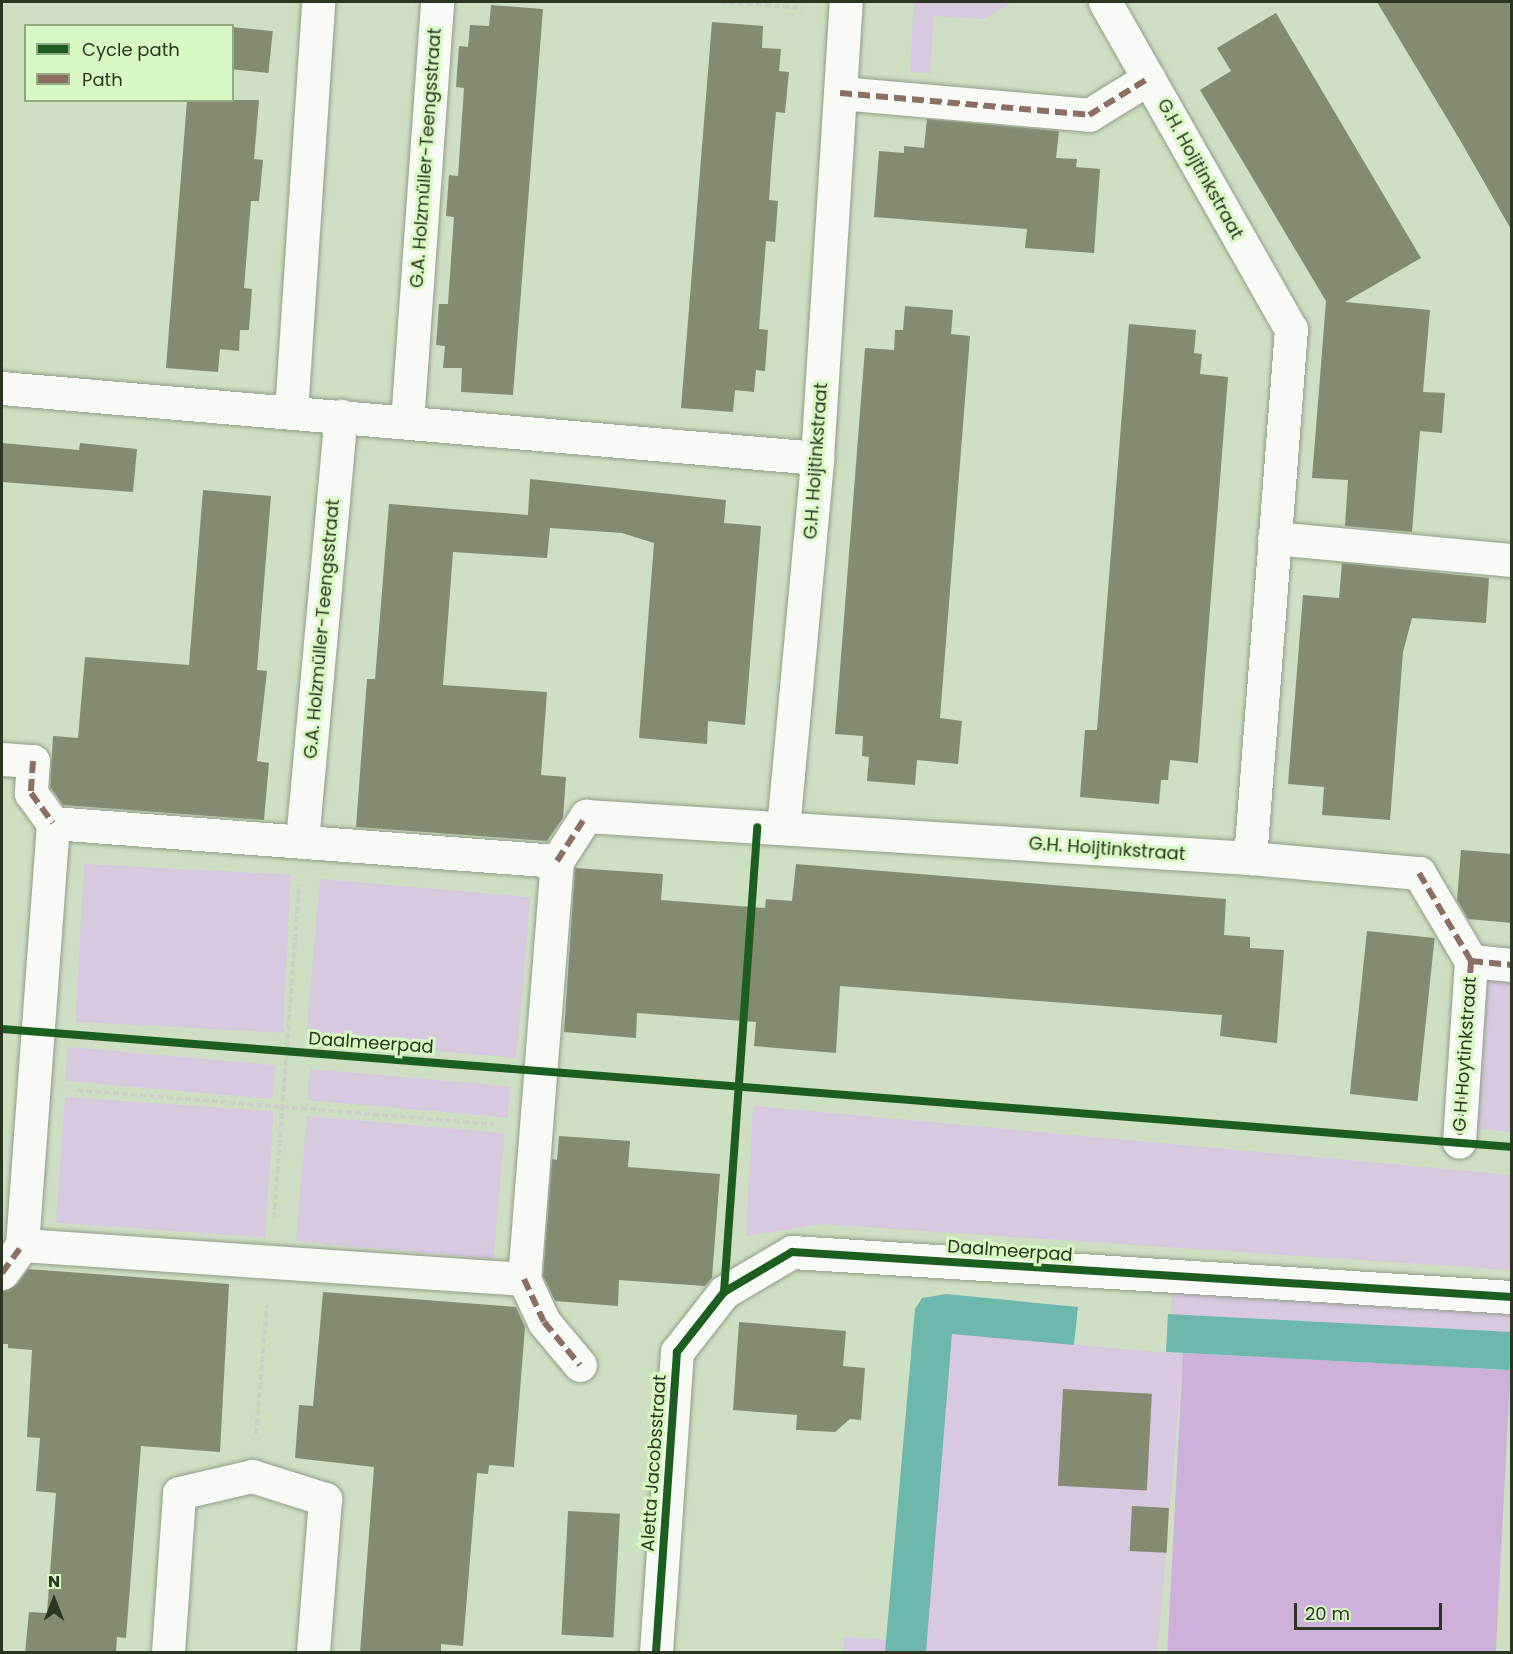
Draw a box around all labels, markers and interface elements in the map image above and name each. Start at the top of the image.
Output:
legend [24,24,234,102]
street label: G.A. Holzmüller-Teengsstraat [406,27,446,289]
text: Cycle path [82,37,180,62]
text: Path [82,67,123,92]
street label: G.H. Hoijtinkstraat [1152,95,1248,243]
street label: G.H. Hoijtinkstraat [800,382,832,540]
street label: G.A. Holzmüller-Teengsstraat [300,498,344,760]
street label: G.H. Hoijtinkstraat [1028,833,1186,865]
street label: G H Hoytinkstraat [1449,976,1481,1132]
street label: Daalmeerpad [308,1028,434,1058]
street label: Daalmeerpad [947,1236,1073,1266]
street label: Aletta Jacobsstraat [637,1374,671,1552]
north arrow [24,1570,84,1630]
text: N [48,1570,60,1593]
scale bar [1297,1591,1446,1629]
text: 20 m [1305,1601,1350,1626]

